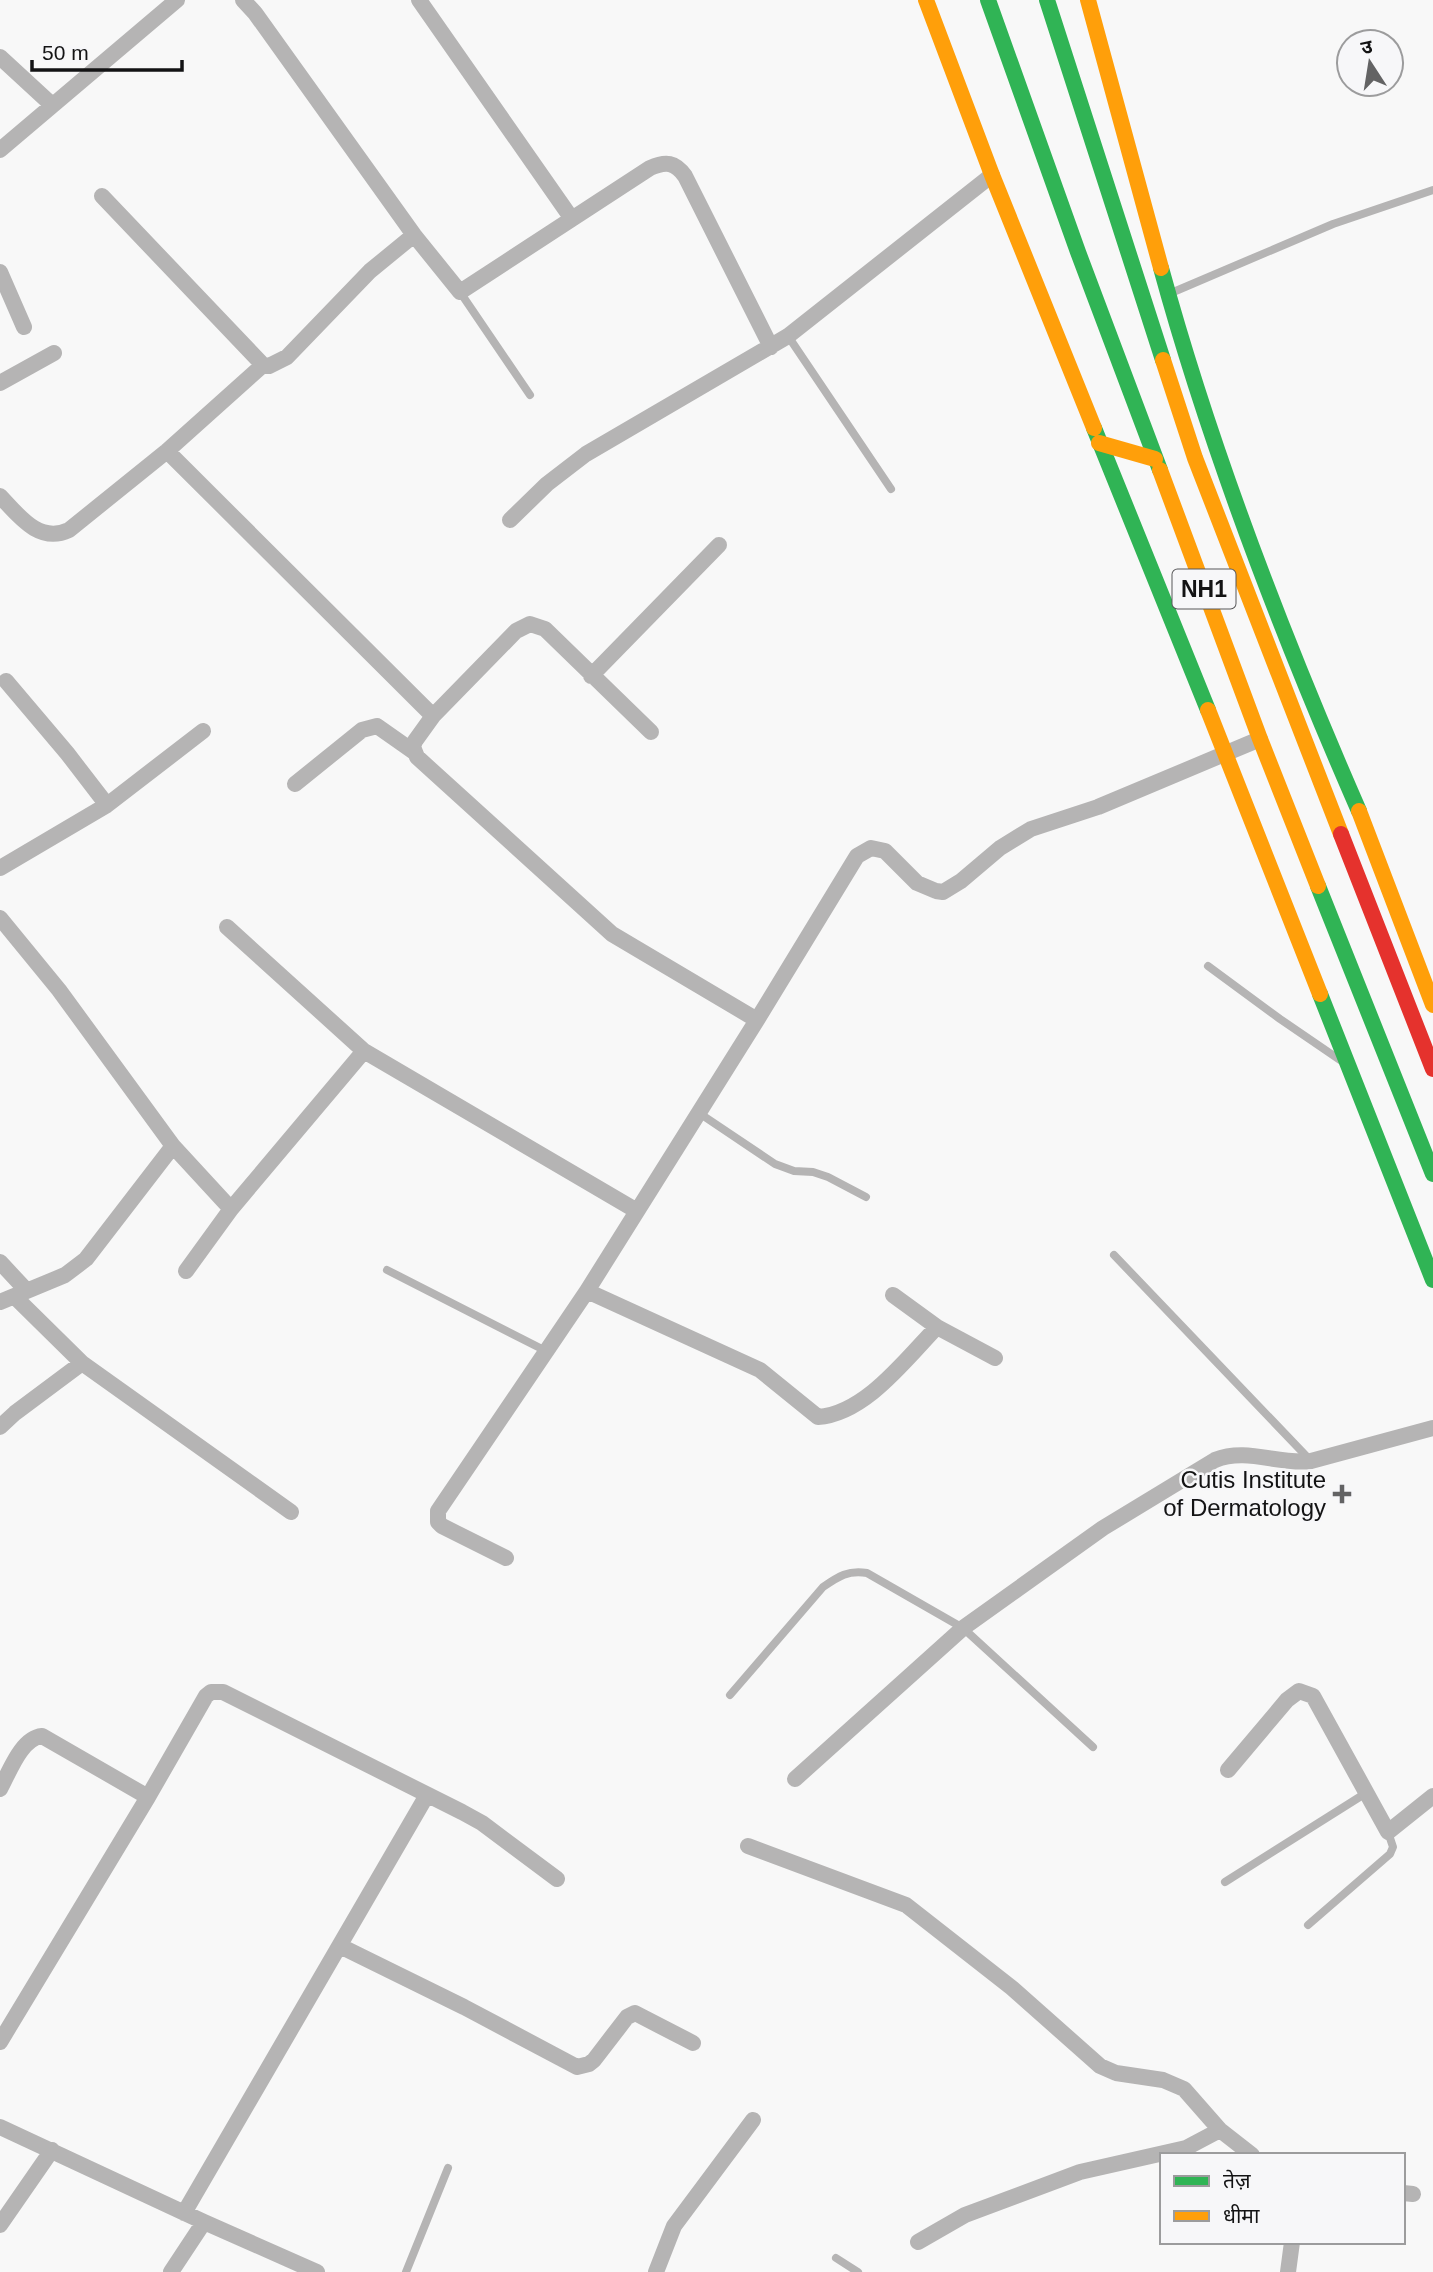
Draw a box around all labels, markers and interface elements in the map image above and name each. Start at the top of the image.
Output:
scale bar [32,28,182,72]
north arrow [1335,28,1405,98]
text: उ [1359,35,1375,58]
text: 50 m [42,41,89,64]
road number: NH1 [1172,569,1236,608]
place label: Cutis Institute of Dermatology [1163,1466,1326,1521]
marker: Cutis Institute of Dermatology [1332,1484,1352,1504]
legend [1160,2153,1405,2244]
text: तेज़ [1223,2169,1251,2192]
text: धीमा [1223,2204,1260,2227]

